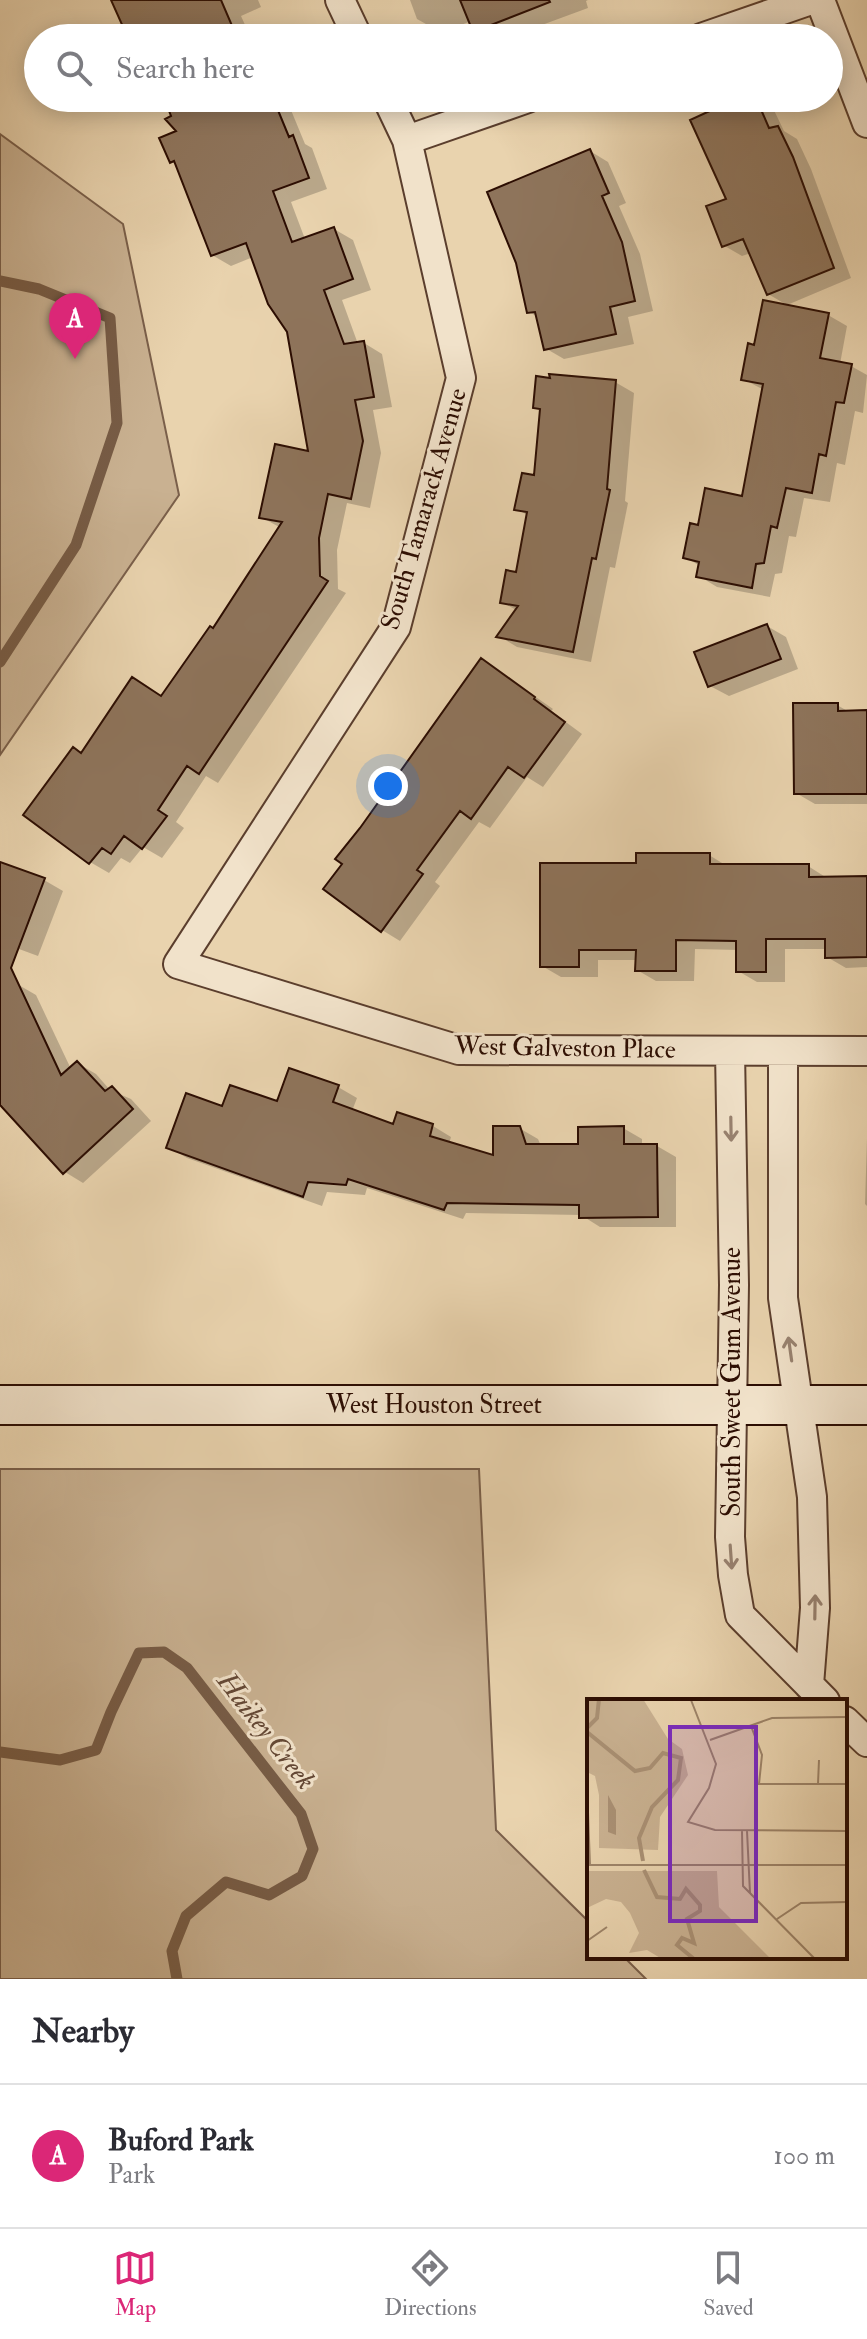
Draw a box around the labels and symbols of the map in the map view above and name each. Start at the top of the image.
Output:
pin: A [49,293,101,359]
street label: South Tamarack Avenue [374,384,474,634]
your location [368,766,408,806]
street label: West Galveston Place [453,1030,676,1066]
one-way arrow [724,1115,739,1142]
street label: South Sweet Gum Avenue [716,1247,748,1517]
one-way arrow [782,1337,797,1362]
street label: West Houston Street [325,1389,542,1421]
one-way arrow [724,1543,739,1570]
one-way arrow [807,1594,822,1621]
water label: Haikey Creek [208,1663,323,1797]
inset map [587,1699,847,1959]

